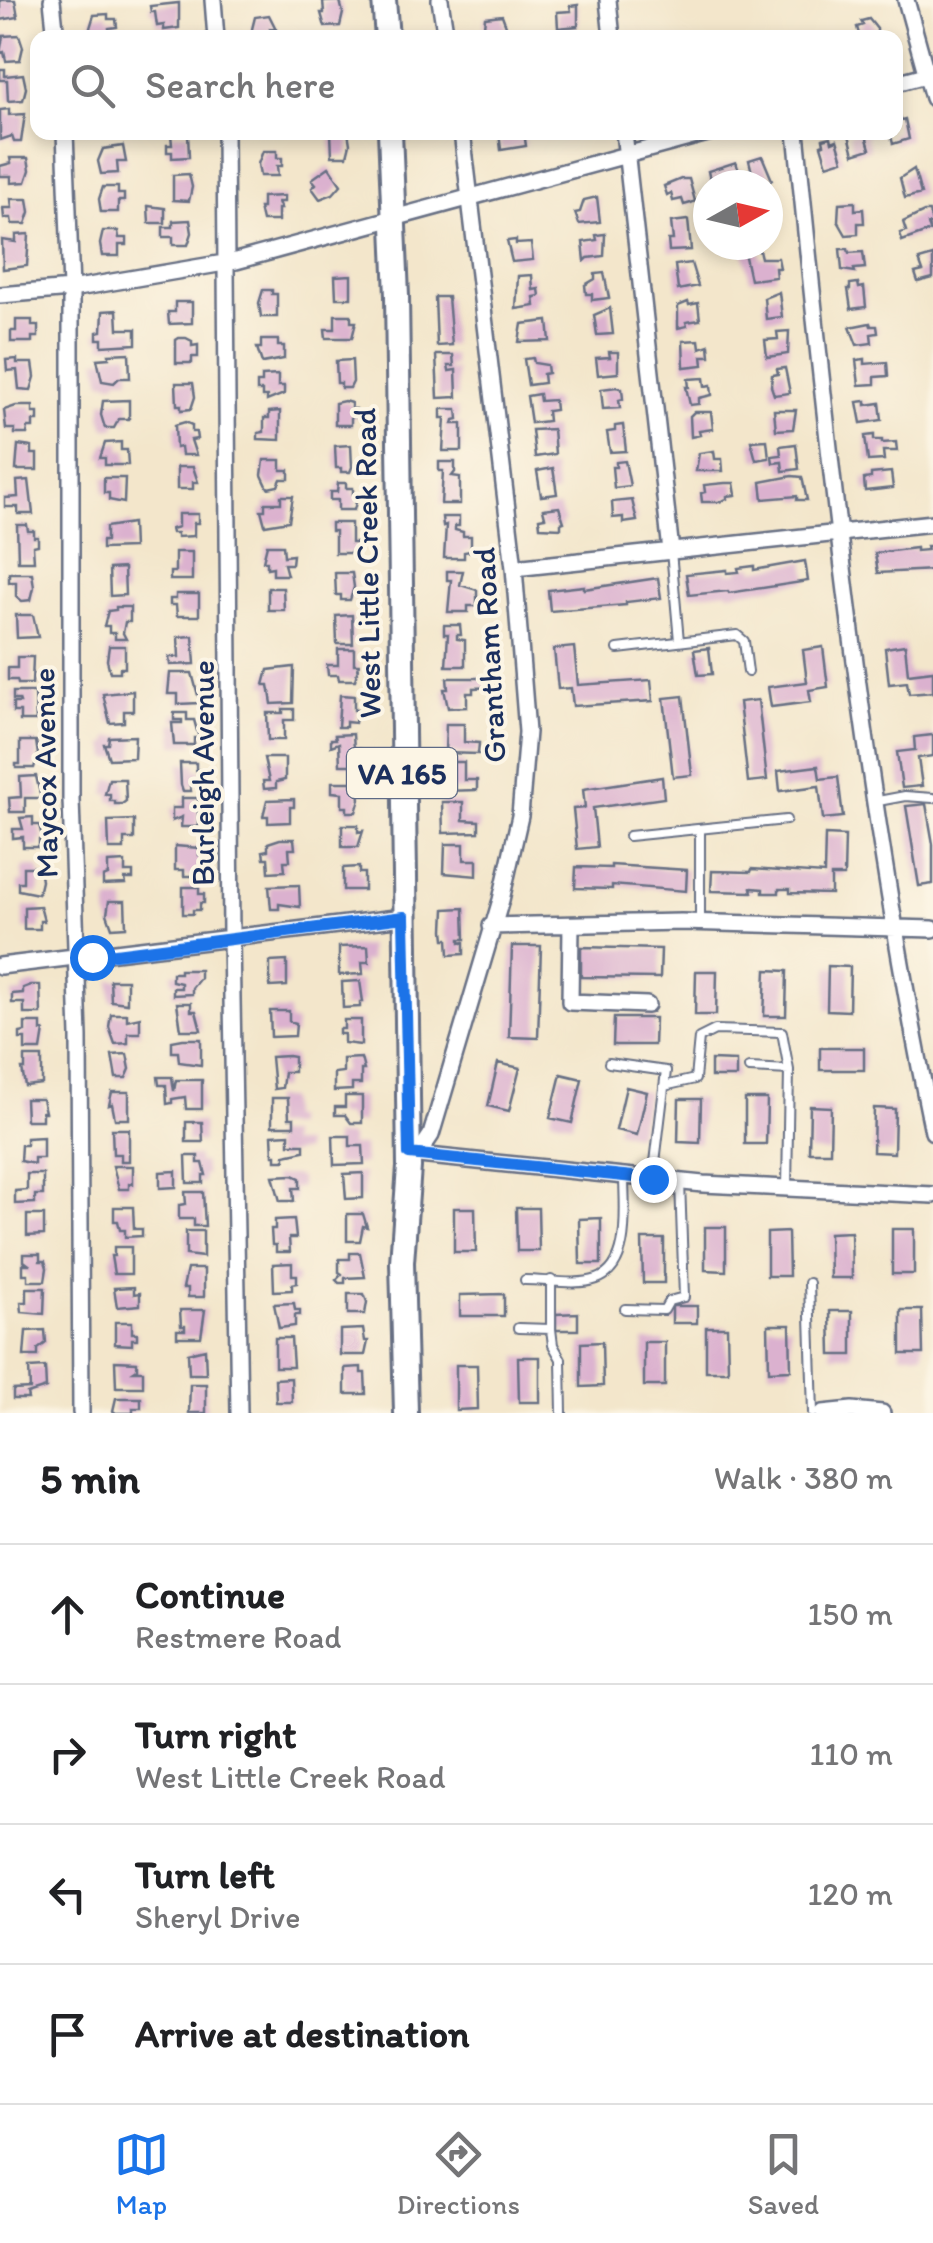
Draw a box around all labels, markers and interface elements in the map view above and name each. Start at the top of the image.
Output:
search box [30,30,903,140]
icon: search [65,58,120,113]
text: Search here [145,62,336,108]
north arrow [693,170,783,260]
street label: West Little Creek Road [345,407,389,719]
street label: Grantham Road [464,546,514,764]
street label: Burleigh Avenue [184,660,222,886]
street label: Maycox Avenue [24,667,66,879]
road number: VA 165 [347,748,457,798]
route start [70,935,116,981]
route end [631,1157,677,1203]
text: 5 min [40,1453,140,1504]
text: Walk · 380 m [714,1459,893,1497]
text: Continue [135,1572,285,1618]
icon: ahead [40,1587,95,1642]
text: 150 m [808,1595,893,1633]
text: Restmere Road [135,1618,341,1656]
text: Turn right [135,1712,297,1758]
icon: right [40,1727,95,1782]
text: 110 m [809,1735,893,1773]
text: West Little Creek Road [135,1758,446,1796]
text: Turn left [135,1852,275,1898]
icon: left [40,1867,95,1922]
text: 120 m [807,1875,893,1913]
text: Sheryl Drive [135,1898,300,1936]
icon: arrive [40,2007,95,2062]
text: Arrive at destination [135,2011,470,2057]
tab: Map [114,2127,169,2221]
tab: Directions [397,2127,520,2221]
tab: Saved [748,2127,819,2221]

